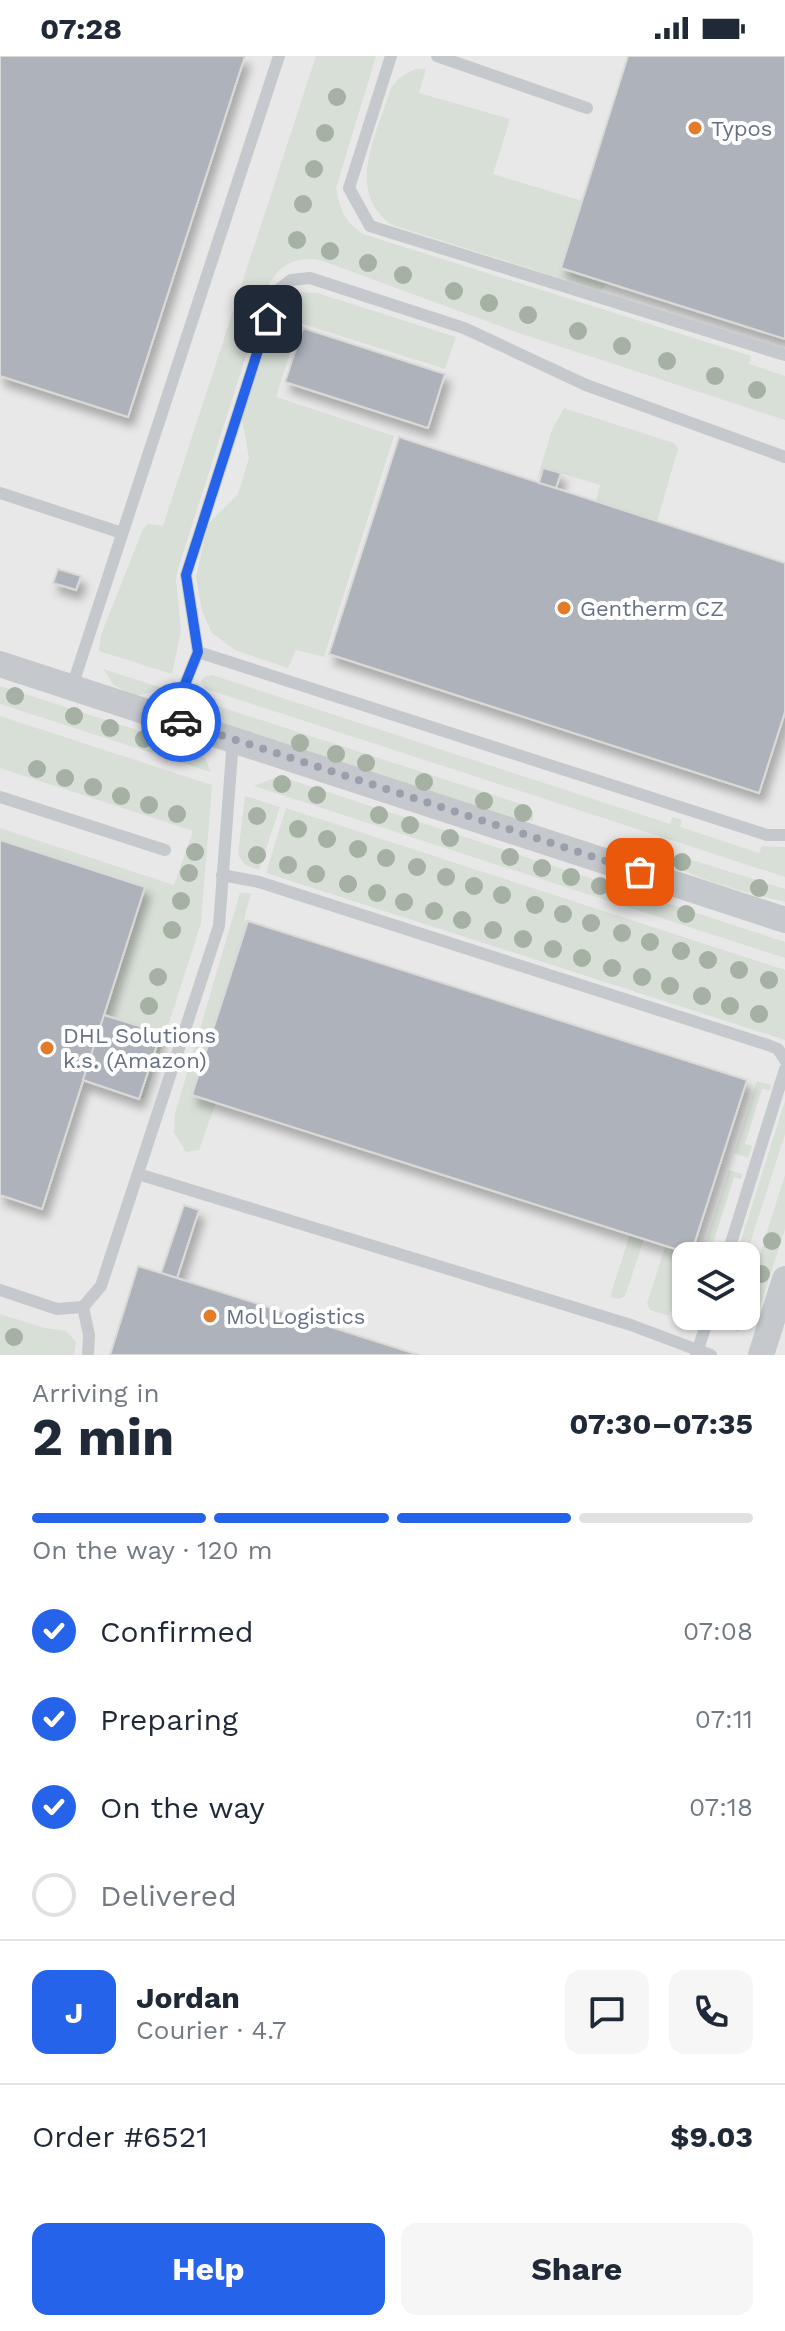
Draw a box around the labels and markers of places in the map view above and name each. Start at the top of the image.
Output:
place label: Typos [711,116,772,141]
marker: Typos [686,119,704,137]
pin [234,285,302,353]
place label: Gentherm CZ [580,596,724,621]
marker: Gentherm CZ [555,599,573,617]
pin [606,838,674,906]
place label: DHL Solutions k.s. (Amazon) [63,1023,216,1073]
marker: DHL Solutions k.s. (Amazon) [38,1039,56,1057]
place label: Mol Logistics [226,1304,365,1329]
marker: Mol Logistics [201,1307,219,1325]

